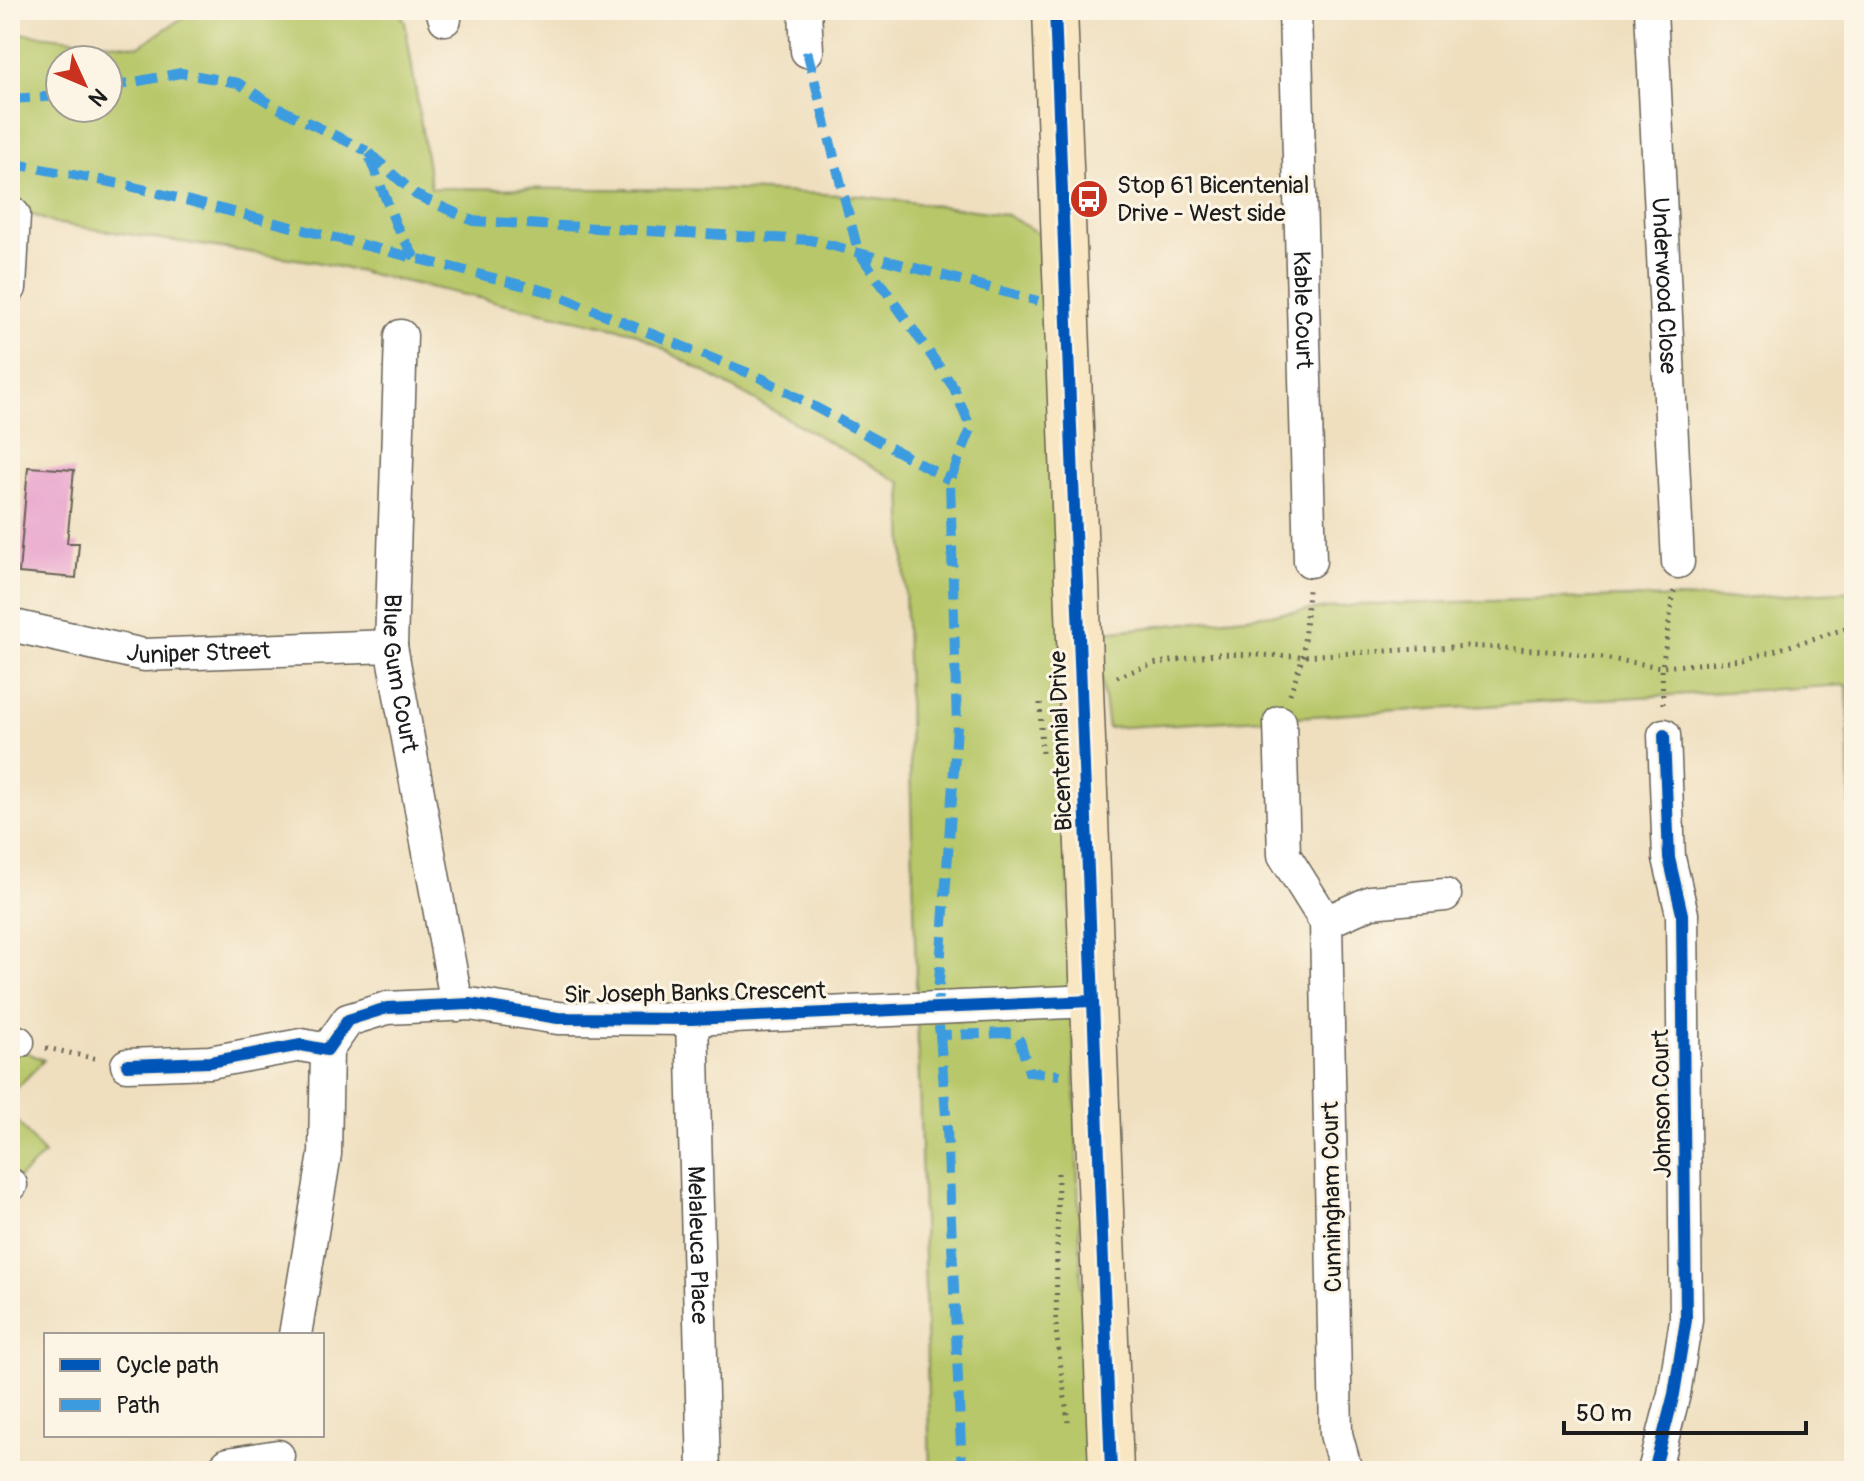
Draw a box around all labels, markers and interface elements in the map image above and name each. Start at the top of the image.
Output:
north arrow [44,44,124,124]
text: N [82,82,113,112]
place label: Stop 61 Bicentenial Drive - West side [1117,171,1309,228]
bus stop icon: Stop 61 Bicentenial Drive - West side [1068,178,1110,220]
street label: Underwood Close [1646,197,1683,375]
street label: Kable Court [1287,250,1319,370]
street label: Blue Gum Court [376,593,425,755]
street label: Juniper Street [124,636,271,670]
street label: Bicentennial Drive [1043,650,1079,832]
street label: Sir Joseph Banks Crescent [564,976,827,1010]
street label: Johnson Court [1646,1029,1678,1179]
street label: Cunningham Court [1316,1101,1348,1293]
street label: Melaleuca Place [681,1165,715,1325]
legend [44,1333,324,1437]
text: Cycle path [116,1351,219,1380]
scale bar [1564,1385,1806,1435]
text: Path [116,1391,160,1420]
text: 50 m [1576,1399,1632,1428]

